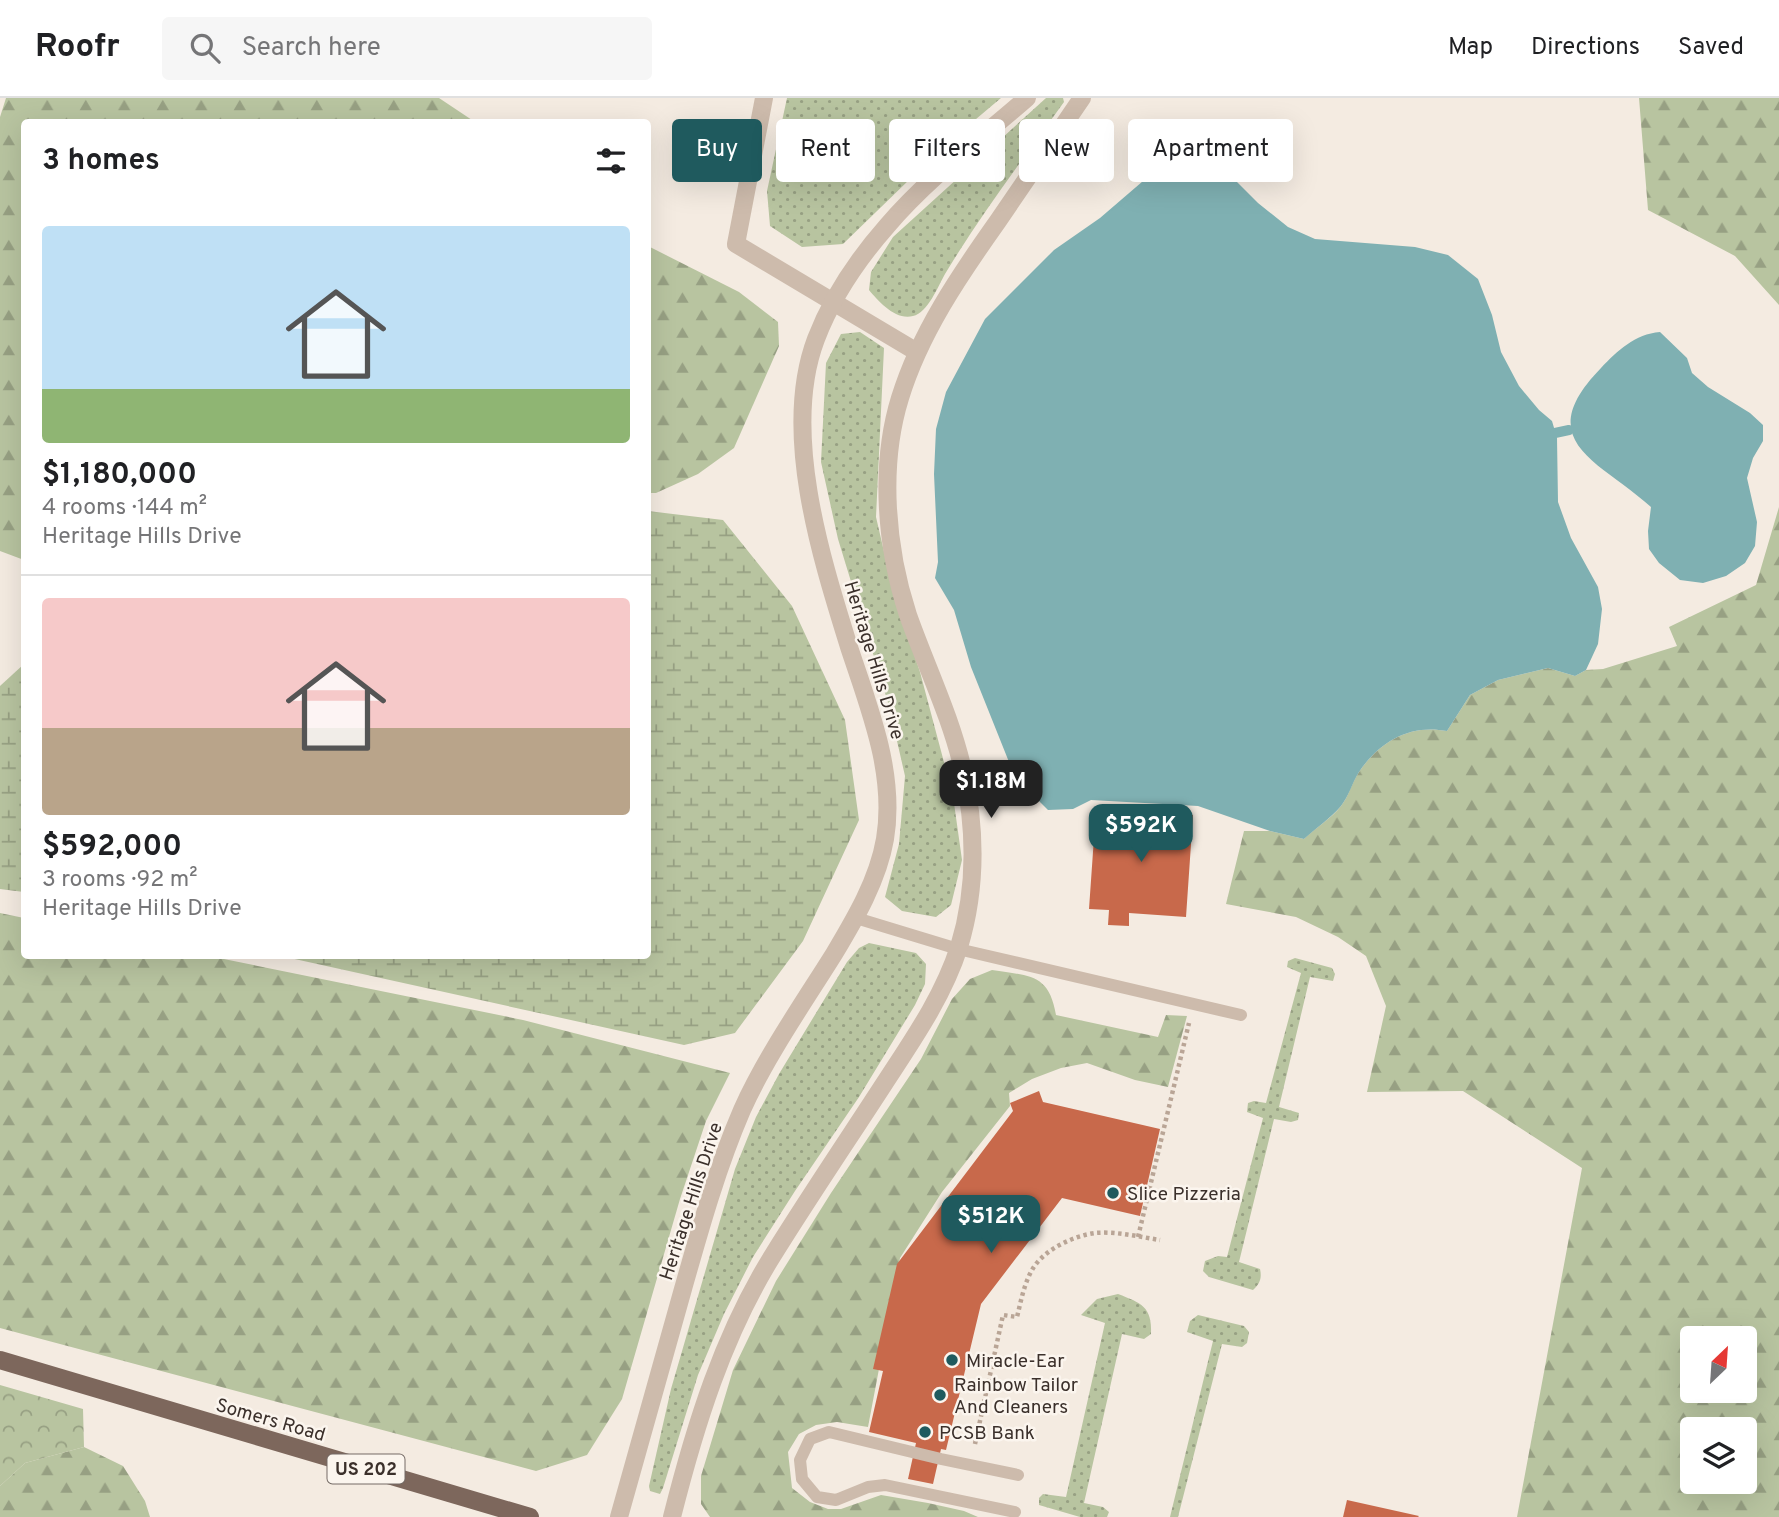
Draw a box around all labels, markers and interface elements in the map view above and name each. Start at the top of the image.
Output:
search box [162,17,652,80]
text: Roofr [35,27,120,69]
icon: search [186,29,224,67]
text: Search here [242,32,381,65]
text: Map [1448,33,1493,63]
text: Directions [1531,33,1640,63]
text: Saved [1678,33,1744,63]
chip: Buy [672,119,762,182]
chip: Rent [776,119,875,182]
chip: Filters [889,119,1005,182]
chip: New [1019,119,1114,182]
chip: Apartment [1128,119,1293,182]
icon: filters [592,142,630,180]
text: 3 homes [42,143,160,180]
icon: home [273,271,399,397]
text: $1,180,000 [42,457,197,494]
text: 4 rooms · 144 m² [42,494,207,523]
text: Heritage Hills Drive [42,523,242,552]
street label: Heritage Hills Drive [838,578,909,743]
icon: home [273,643,399,769]
pin: $1.18M [934,760,1048,820]
text: $1.18M [956,768,1026,797]
pin: $592K [1092,804,1190,864]
text: $592K [1105,812,1177,841]
text: $592,000 [42,829,182,866]
text: 3 rooms · 92 m² [42,866,198,895]
text: Heritage Hills Drive [42,895,242,924]
street label: Heritage Hills Drive [655,1119,729,1284]
place label: Slice Pizzeria [1127,1183,1241,1207]
marker: Slice Pizzeria [1105,1185,1121,1201]
pin: $512K [942,1196,1040,1255]
text: $512K [957,1203,1025,1232]
north arrow [1680,1326,1757,1404]
map controls [1680,1326,1757,1494]
place label: Miracle-Ear [966,1350,1065,1374]
marker: Miracle-Ear [944,1352,960,1368]
place label: Rainbow Tailor And Cleaners [954,1374,1079,1420]
marker: Rainbow Tailor And Cleaners [932,1387,948,1403]
street label: Somers Road [213,1394,328,1448]
button: layers [1680,1417,1757,1494]
place label: PCSB Bank [939,1422,1035,1446]
marker: PCSB Bank [917,1424,933,1440]
road number: US 202 [328,1454,404,1484]

